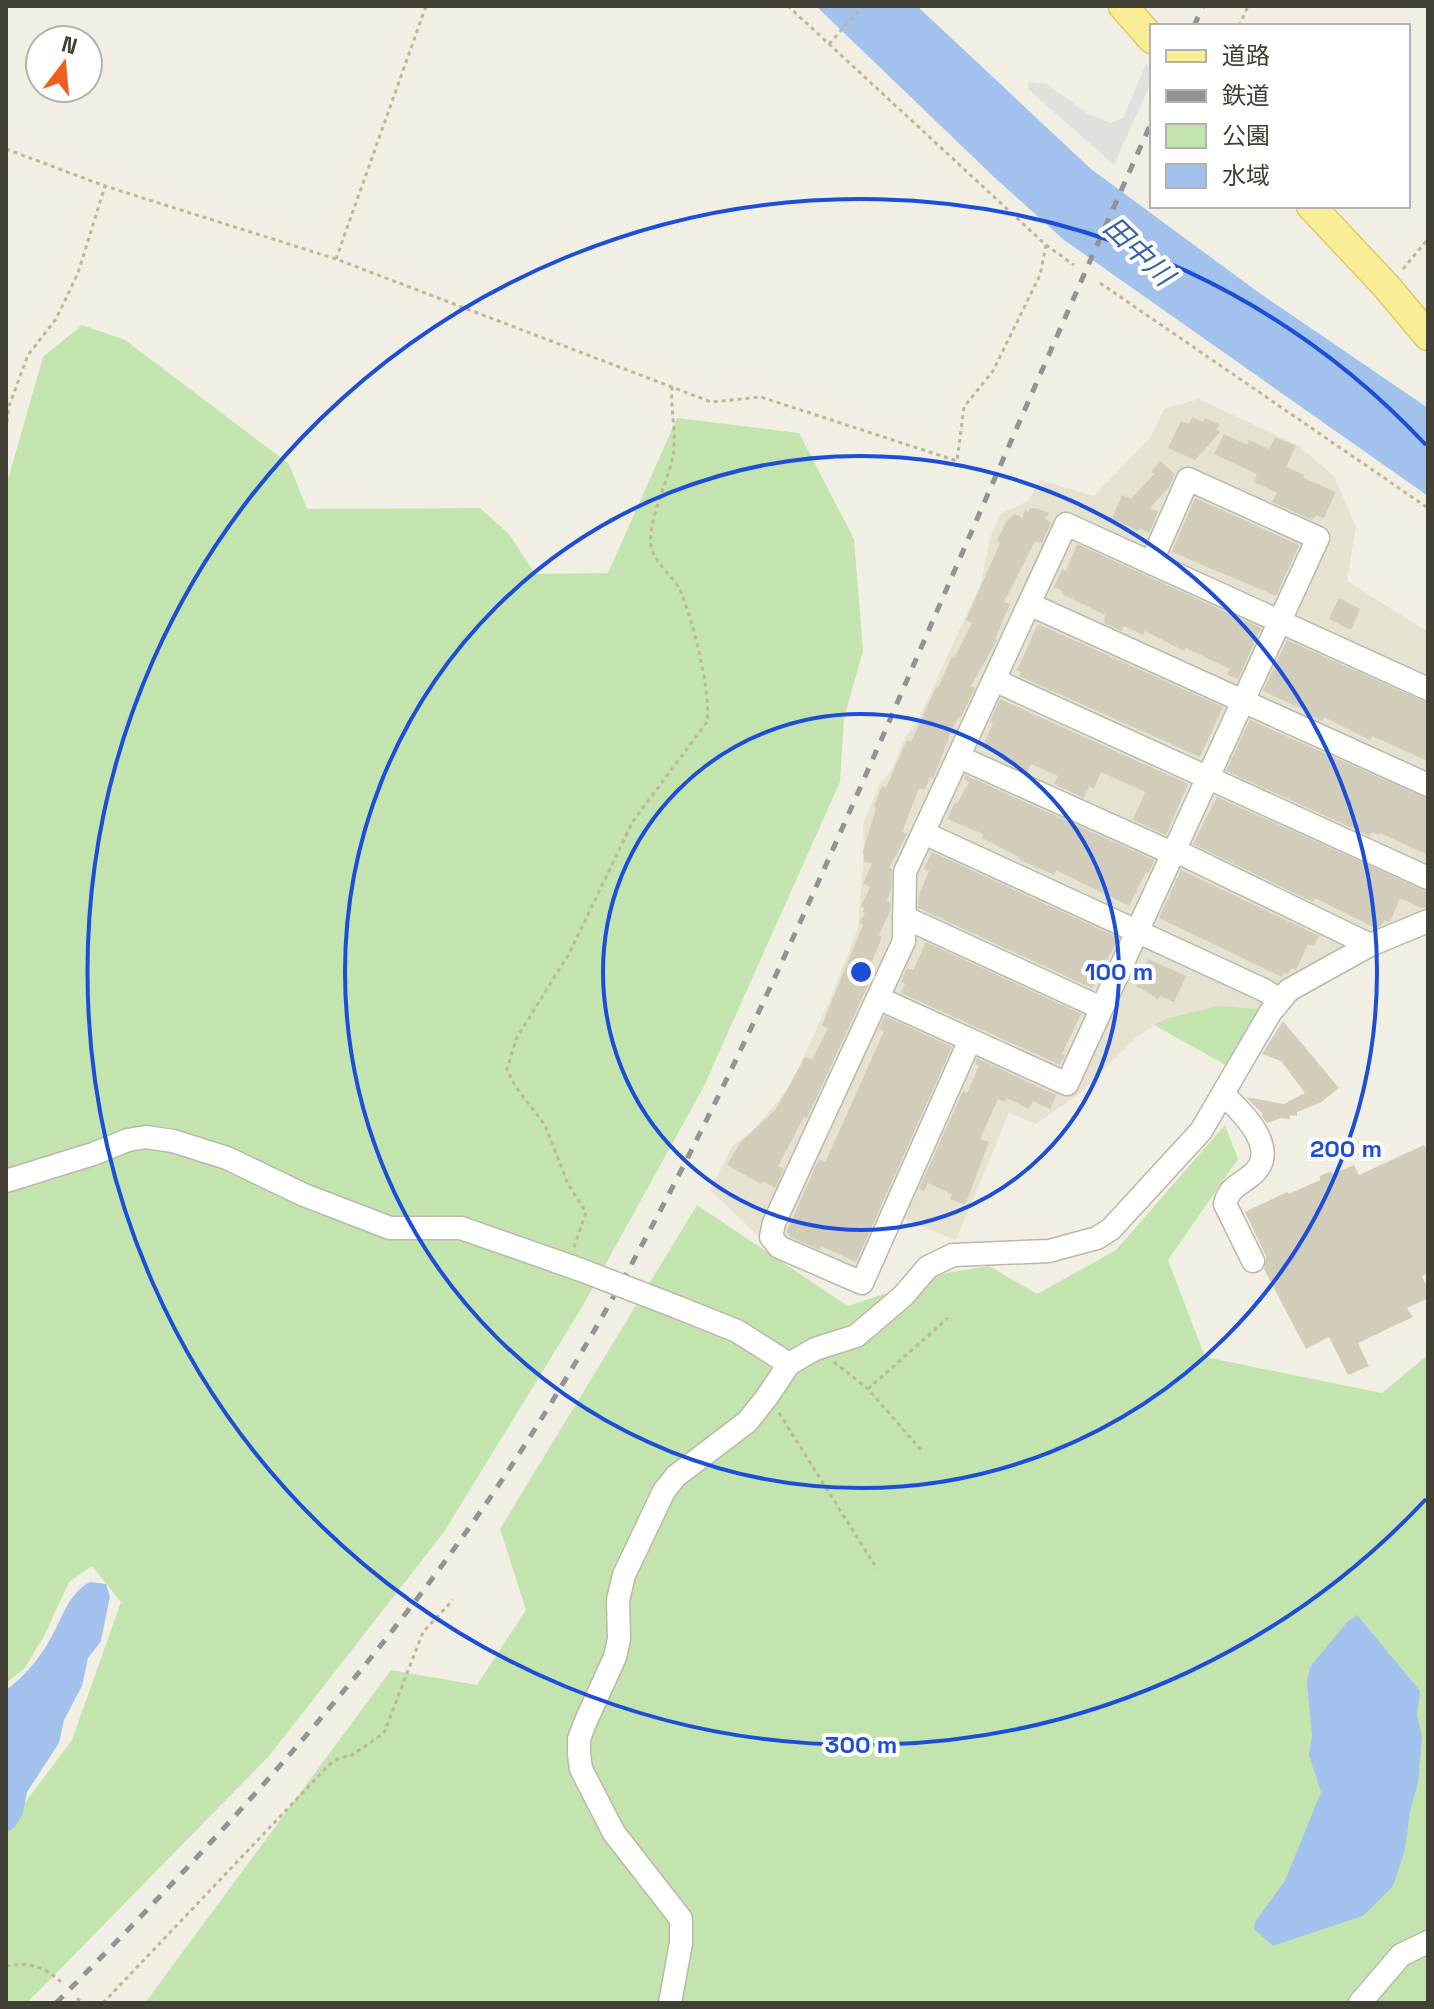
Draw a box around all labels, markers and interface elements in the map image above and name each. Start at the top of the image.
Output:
north arrow [24,24,104,104]
legend [1150,24,1410,208]
text: N [59,29,80,60]
text: 道路 [1222,40,1270,71]
text: 鉄道 [1222,80,1270,111]
text: 公園 [1222,120,1270,151]
text: 水域 [1222,160,1270,191]
water label: 田中川 [1096,209,1184,295]
text: 100 m [1085,956,1153,987]
centre of rings [847,958,875,986]
text: 200 m [1310,1133,1382,1164]
text: 300 m [825,1729,897,1760]

